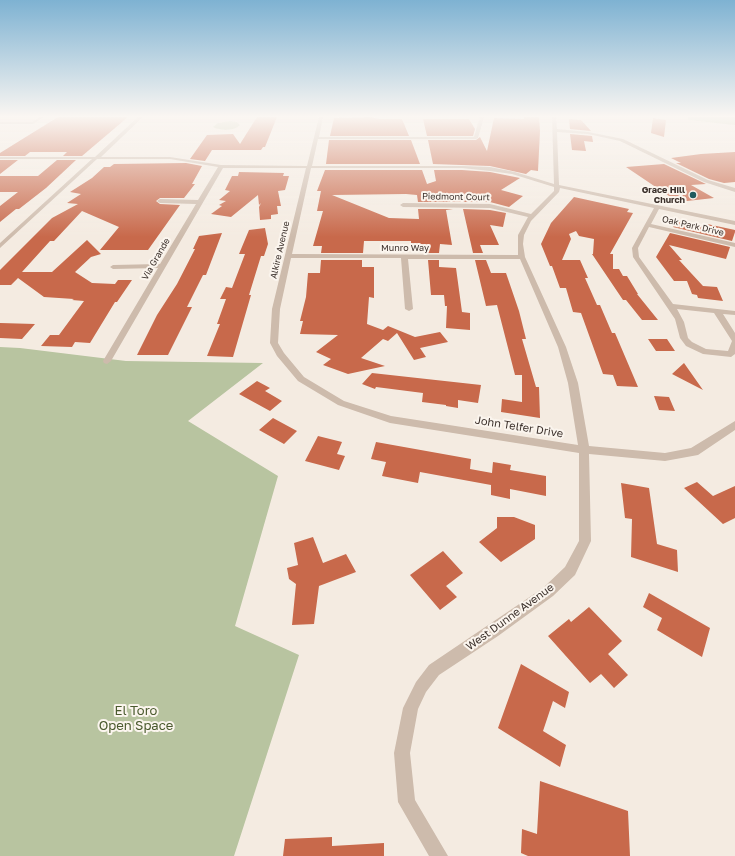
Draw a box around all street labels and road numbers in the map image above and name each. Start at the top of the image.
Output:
street label: Piedmont Court [422,191,490,203]
street label: Oak Park Drive [661,214,725,238]
street label: Alkire Avenue [268,220,292,280]
street label: Via Grande [140,236,172,282]
street label: Munro Way [381,243,429,253]
street label: John Telfer Drive [474,414,564,440]
street label: West Dunne Avenue [464,581,556,653]

